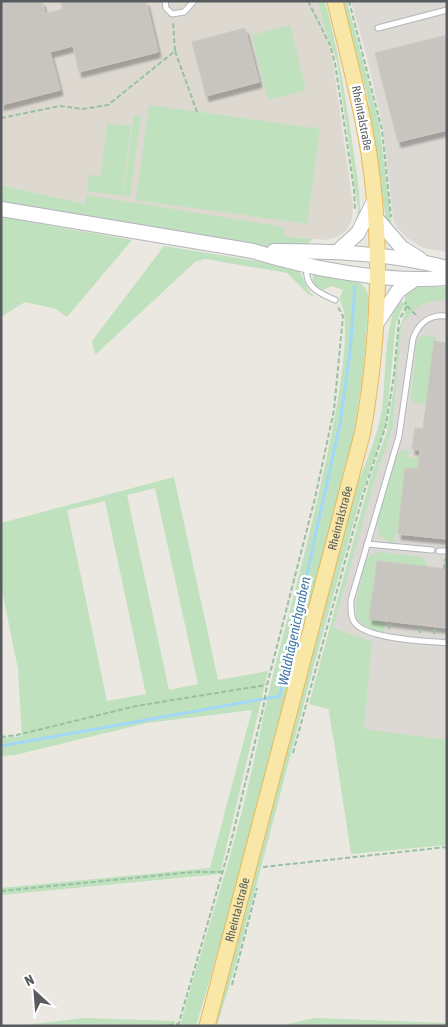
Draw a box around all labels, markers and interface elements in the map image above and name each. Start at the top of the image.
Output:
street label: Rheintalstraße [349,84,375,152]
street label: Rheintalstraße [325,485,355,552]
water label: Waldhägenichgraben [275,575,313,687]
street label: Rheintalstraße [222,876,253,944]
north arrow [10,967,60,1017]
text: N [22,971,37,989]

